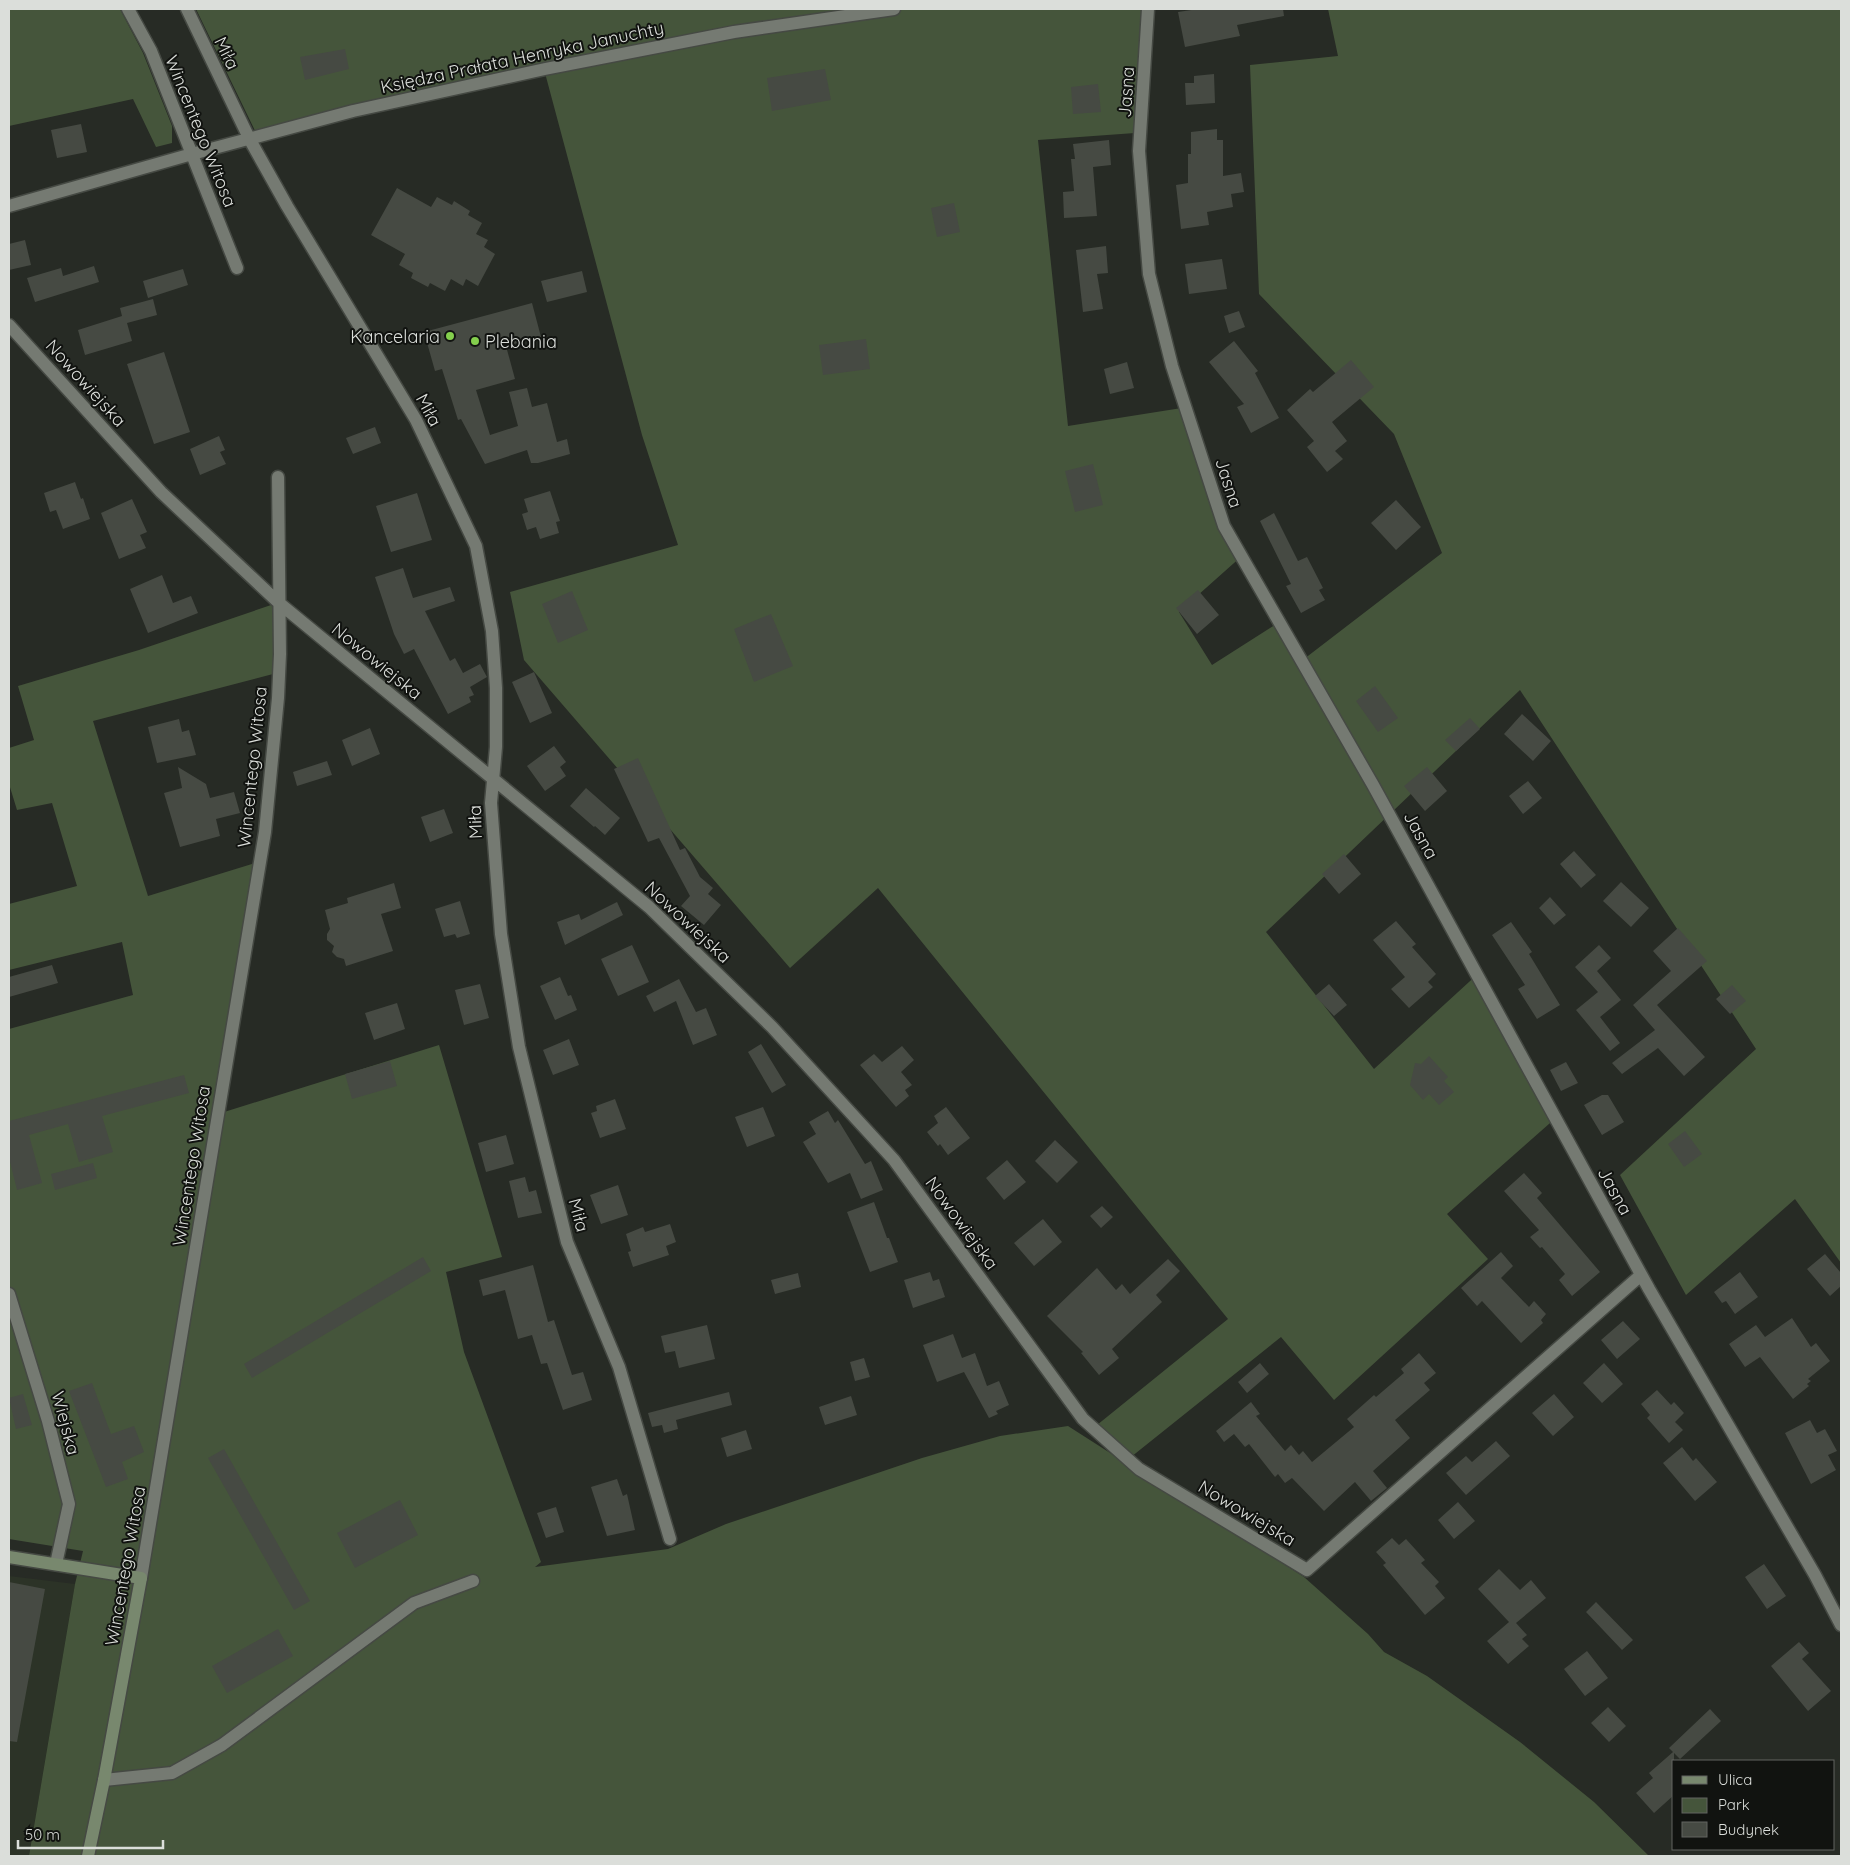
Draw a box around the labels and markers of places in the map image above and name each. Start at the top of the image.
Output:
place label: Kancelaria [350,325,440,348]
marker: Kancelaria [444,330,456,342]
place label: Plebania [485,330,557,353]
marker: Plebania [469,335,481,347]

